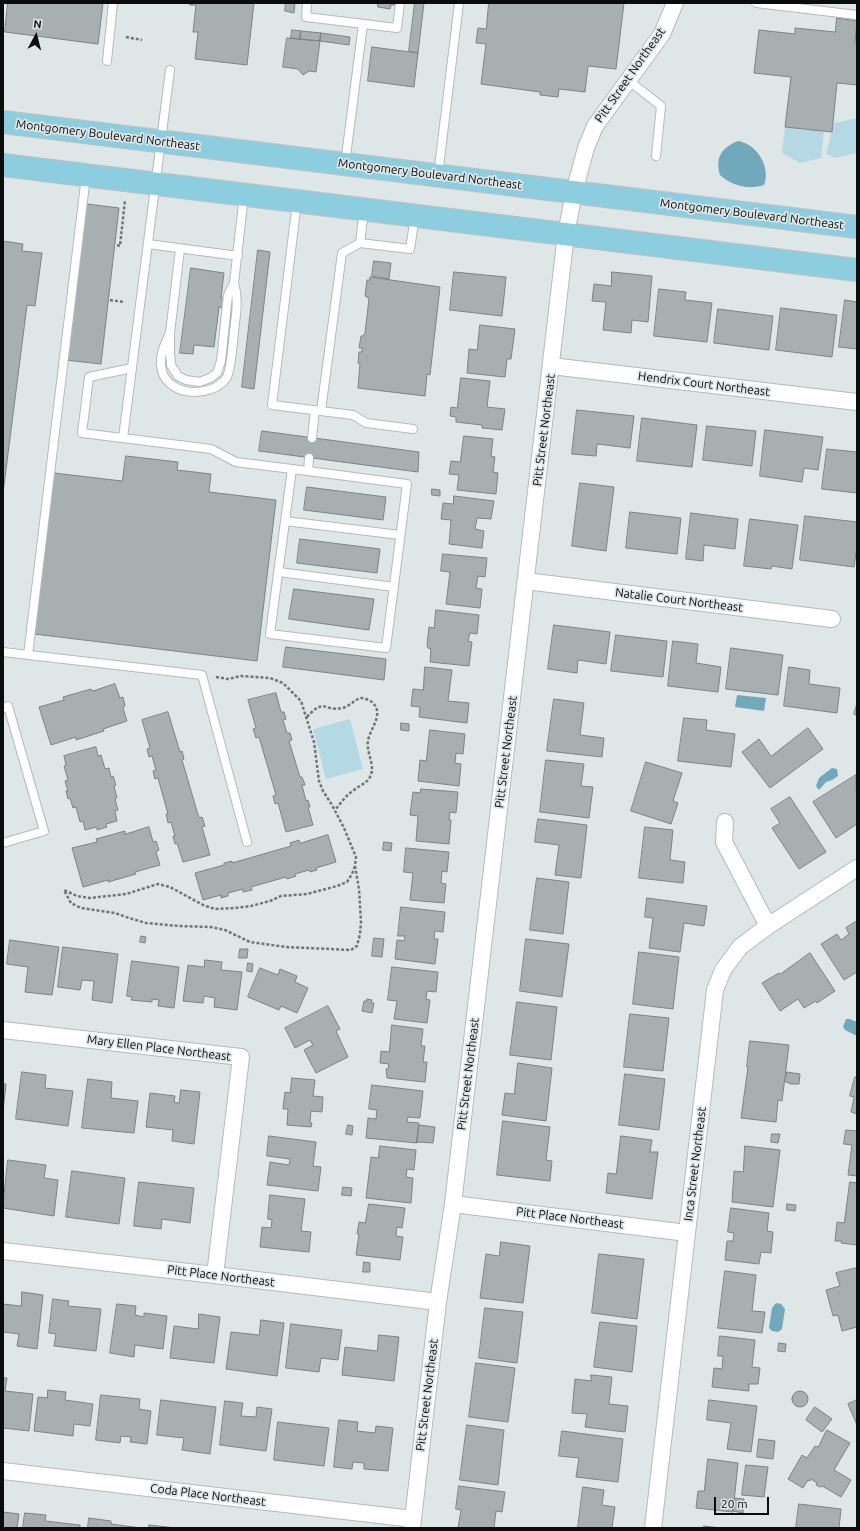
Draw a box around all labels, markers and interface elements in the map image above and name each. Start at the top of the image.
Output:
north arrow [16,16,56,56]
text: N [33,18,42,31]
street label: Pitt Street Northeast [592,25,668,125]
street label: Montgomery Boulevard Northeast [15,117,201,153]
street label: Montgomery Boulevard Northeast [337,156,523,192]
street label: Montgomery Boulevard Northeast [659,196,845,232]
street label: Hendrix Court Northeast [637,369,771,399]
street label: Pitt Street Northeast [530,373,558,487]
street label: Natalie Court Northeast [614,585,744,615]
street label: Pitt Street Northeast [492,695,520,809]
street label: Pitt Street Northeast [454,1017,482,1131]
street label: Mary Ellen Place Northeast [86,1032,232,1064]
street label: Inca Street Northeast [681,1106,709,1222]
street label: Pitt Place Northeast [515,1204,625,1232]
street label: Pitt Place Northeast [166,1262,276,1290]
street label: Pitt Street Northeast [413,1338,441,1452]
street label: Coda Place Northeast [149,1481,267,1509]
scale bar [716,1489,771,1515]
text: 20 m [721,1497,748,1510]

